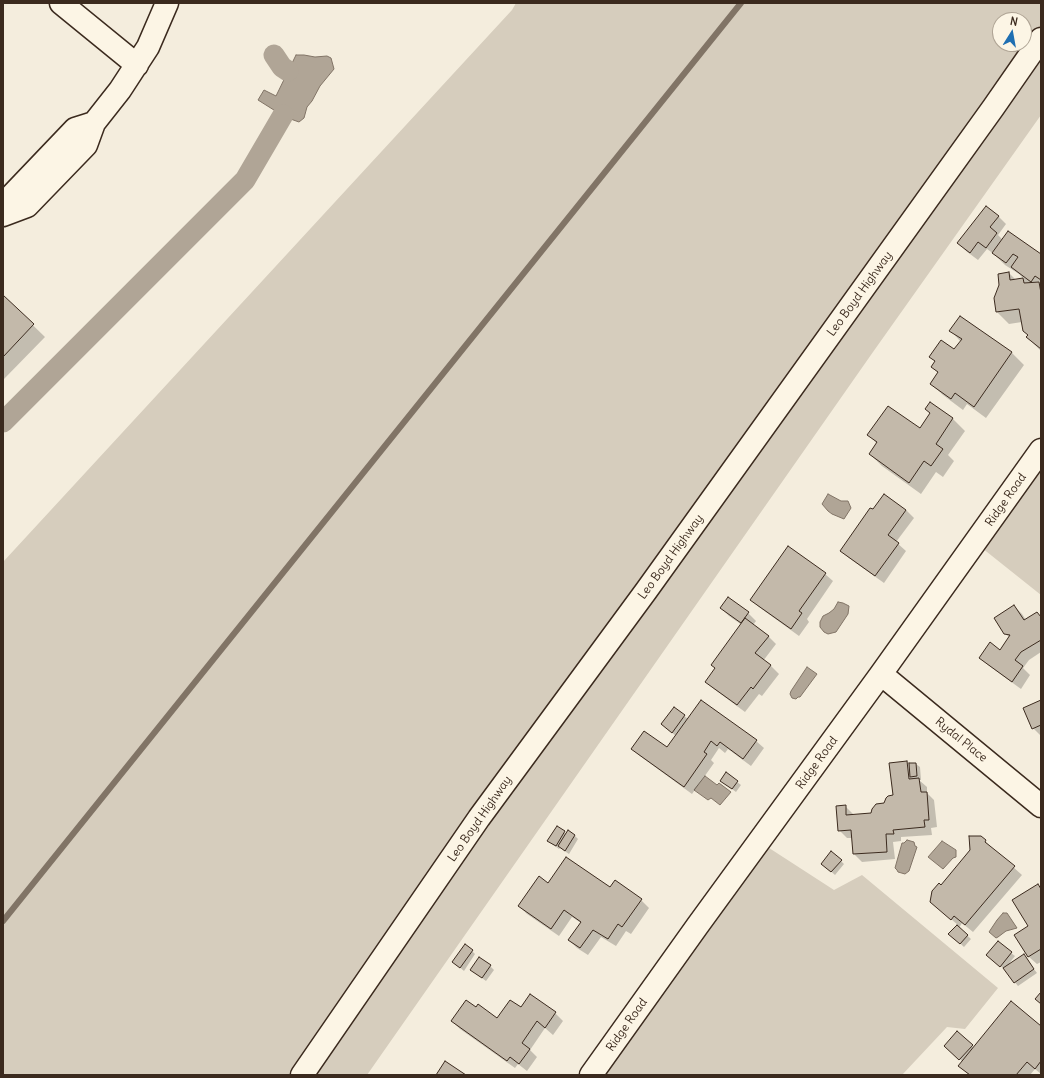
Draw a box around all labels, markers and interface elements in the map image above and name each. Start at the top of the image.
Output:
north arrow [992,12,1032,52]
text: N [1009,14,1019,29]
street label: Leo Boyd Highway [824,249,896,339]
street label: Ridge Road [982,471,1030,529]
street label: Leo Boyd Highway [635,512,707,602]
street label: Rydal Place [932,715,990,765]
street label: Ridge Road [793,734,841,792]
street label: Leo Boyd Highway [445,773,515,865]
street label: Ridge Road [603,996,651,1054]

